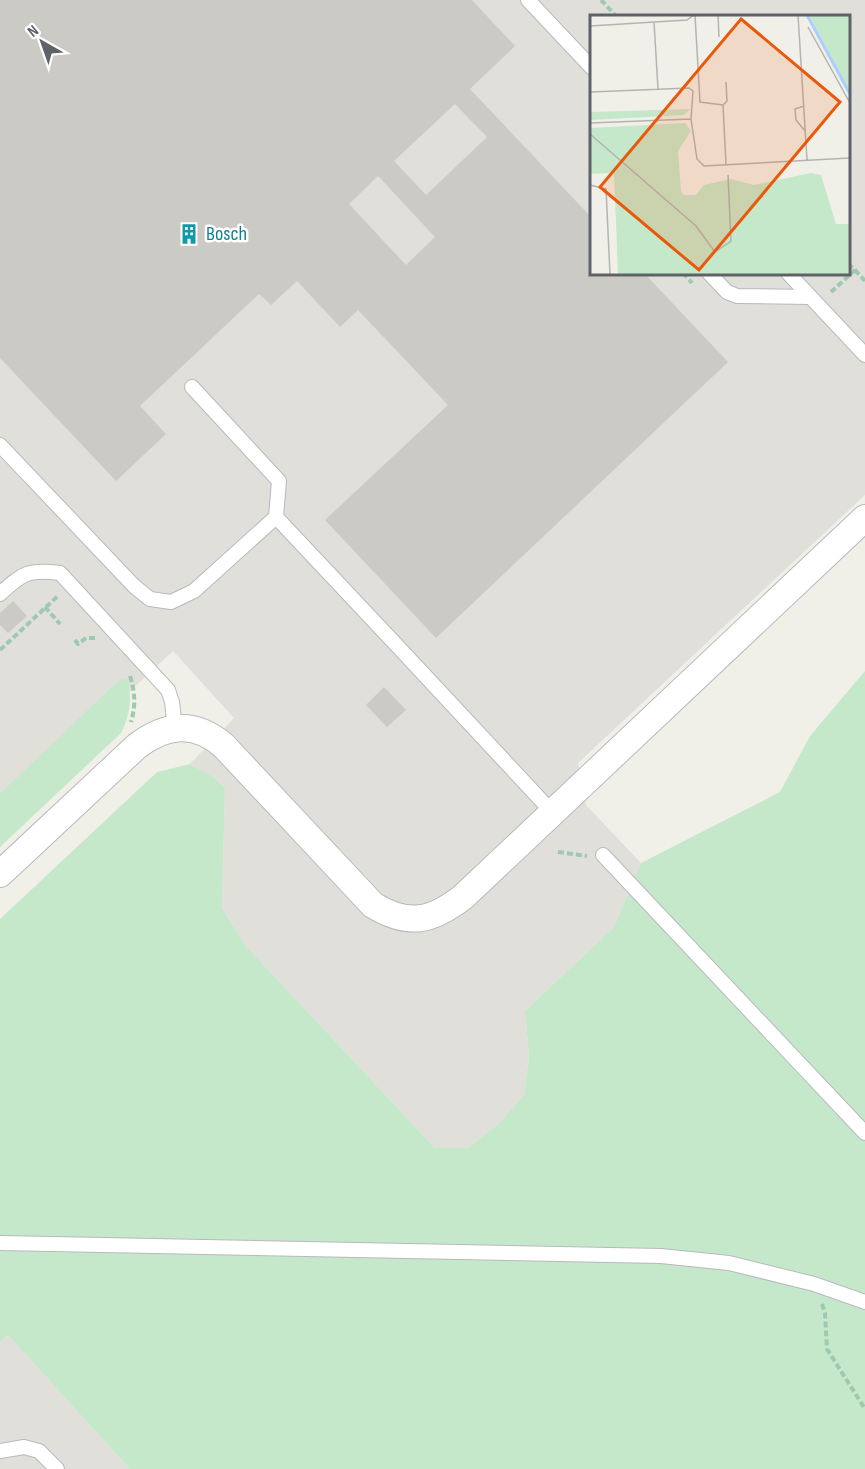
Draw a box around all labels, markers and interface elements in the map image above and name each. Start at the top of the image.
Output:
north arrow [12,12,72,72]
inset map [590,15,850,274]
text: N [24,22,43,42]
building icon: Bosch [177,222,201,246]
place label: Bosch [206,222,247,246]

